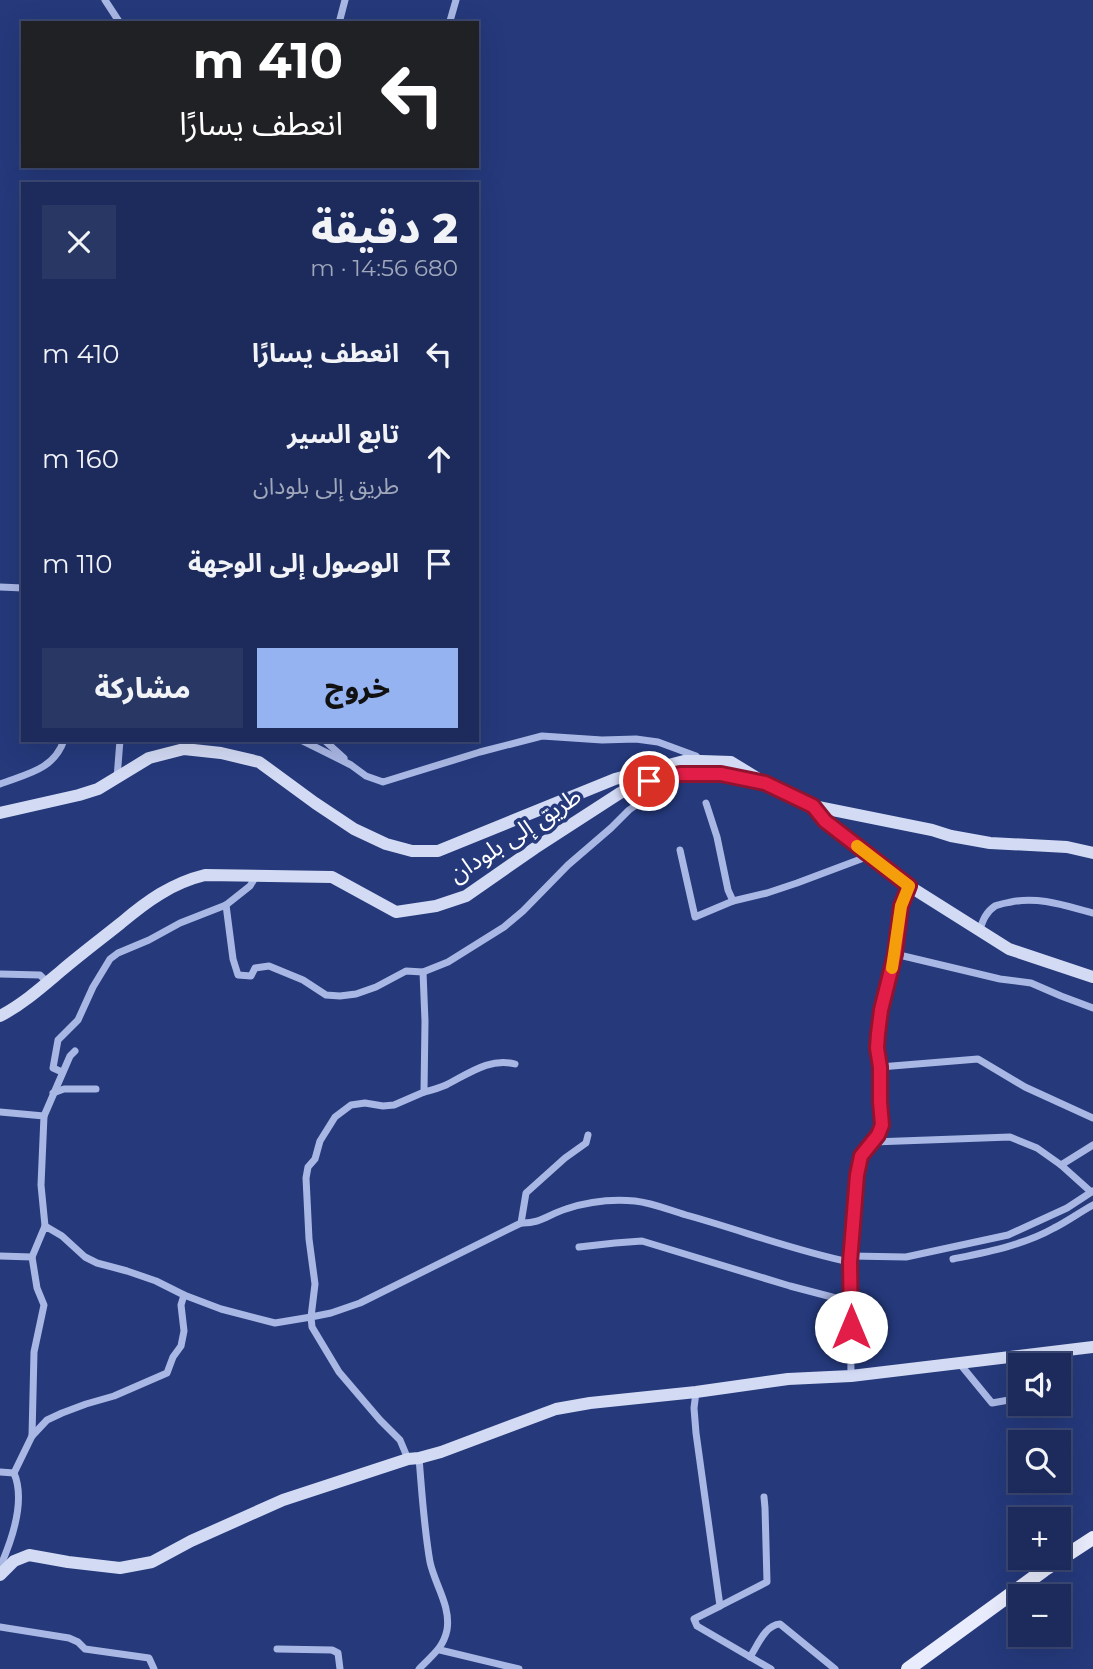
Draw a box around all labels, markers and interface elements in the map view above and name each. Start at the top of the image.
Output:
text: 410 m [193,31,343,90]
icon: left [367,49,458,140]
text: انعطف يسارًا [179,104,343,143]
text: 2 دقيقة [311,202,458,254]
button: close [42,205,116,279]
text: 680 m · 14:56 [310,254,458,282]
icon: left [420,335,458,373]
text: انعطف يسارًا [252,337,399,369]
text: 410 m [42,338,120,370]
text: تابع السير [287,418,399,450]
icon: ahead [420,440,458,478]
text: 160 m [42,443,119,475]
text: طريق إلى بلودان [253,472,399,500]
icon: arrive [420,545,458,583]
text: الوصول إلى الوجهة [188,547,399,579]
text: 110 m [42,548,112,580]
button: مشاركة [42,648,243,728]
button: خروج [257,648,458,728]
pin [619,751,679,811]
icon: arrive [630,762,668,800]
street label: طريق إلى بلودان [443,781,588,890]
position arrow [814,1290,888,1364]
map controls [1008,1353,1071,1647]
button: sound [1008,1353,1071,1416]
button: search [1008,1430,1071,1493]
button: + [1008,1507,1071,1570]
button: − [1008,1584,1071,1647]

